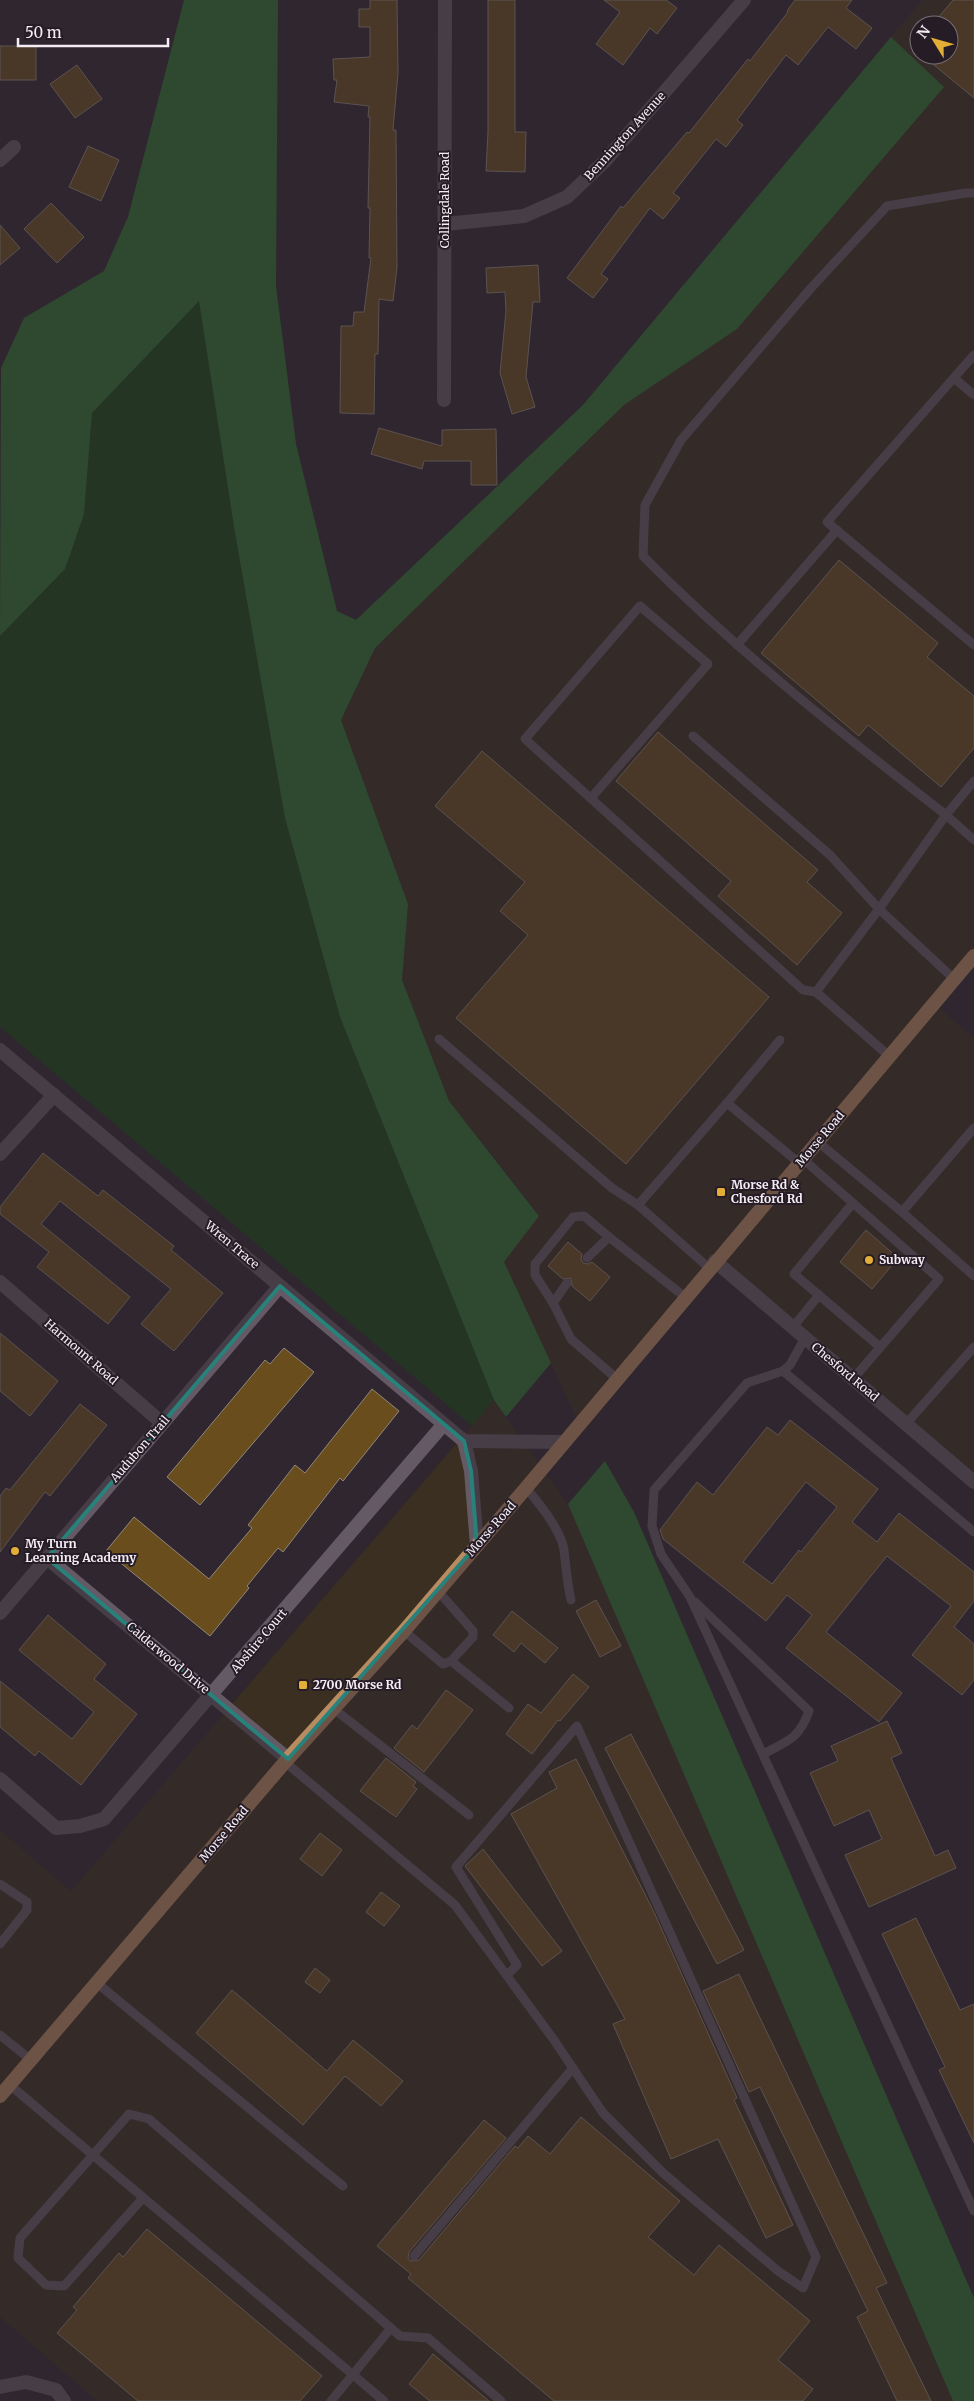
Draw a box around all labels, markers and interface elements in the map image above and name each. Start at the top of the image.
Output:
scale bar [18,15,168,47]
north arrow [909,15,959,65]
text: N [913,22,934,42]
text: 50 m [25,23,62,42]
street label: Bennington Avenue [581,88,668,183]
street label: Collingdale Road [437,152,452,248]
street label: Morse Road [792,1108,847,1170]
place label: Morse Rd & Chesford Rd [731,1177,803,1206]
marker: Morse Rd & Chesford Rd [715,1186,727,1198]
street label: Wren Trace [201,1217,262,1272]
place label: Subway [879,1252,926,1267]
marker: Subway [863,1254,875,1266]
street label: Harmount Road [42,1316,121,1388]
street label: Chesford Road [809,1339,882,1404]
street label: Audubon Trail [106,1412,173,1486]
street label: Morse Road [463,1498,519,1559]
place label: My Turn Learning Academy [25,1536,137,1565]
marker: My Turn Learning Academy [9,1545,21,1557]
street label: Abshire Court [227,1605,290,1677]
street label: Calderwood Drive [124,1619,213,1697]
place label: 2700 Morse Rd [313,1677,402,1692]
marker: 2700 Morse Rd [297,1679,309,1691]
street label: Morse Road [196,1803,251,1865]

